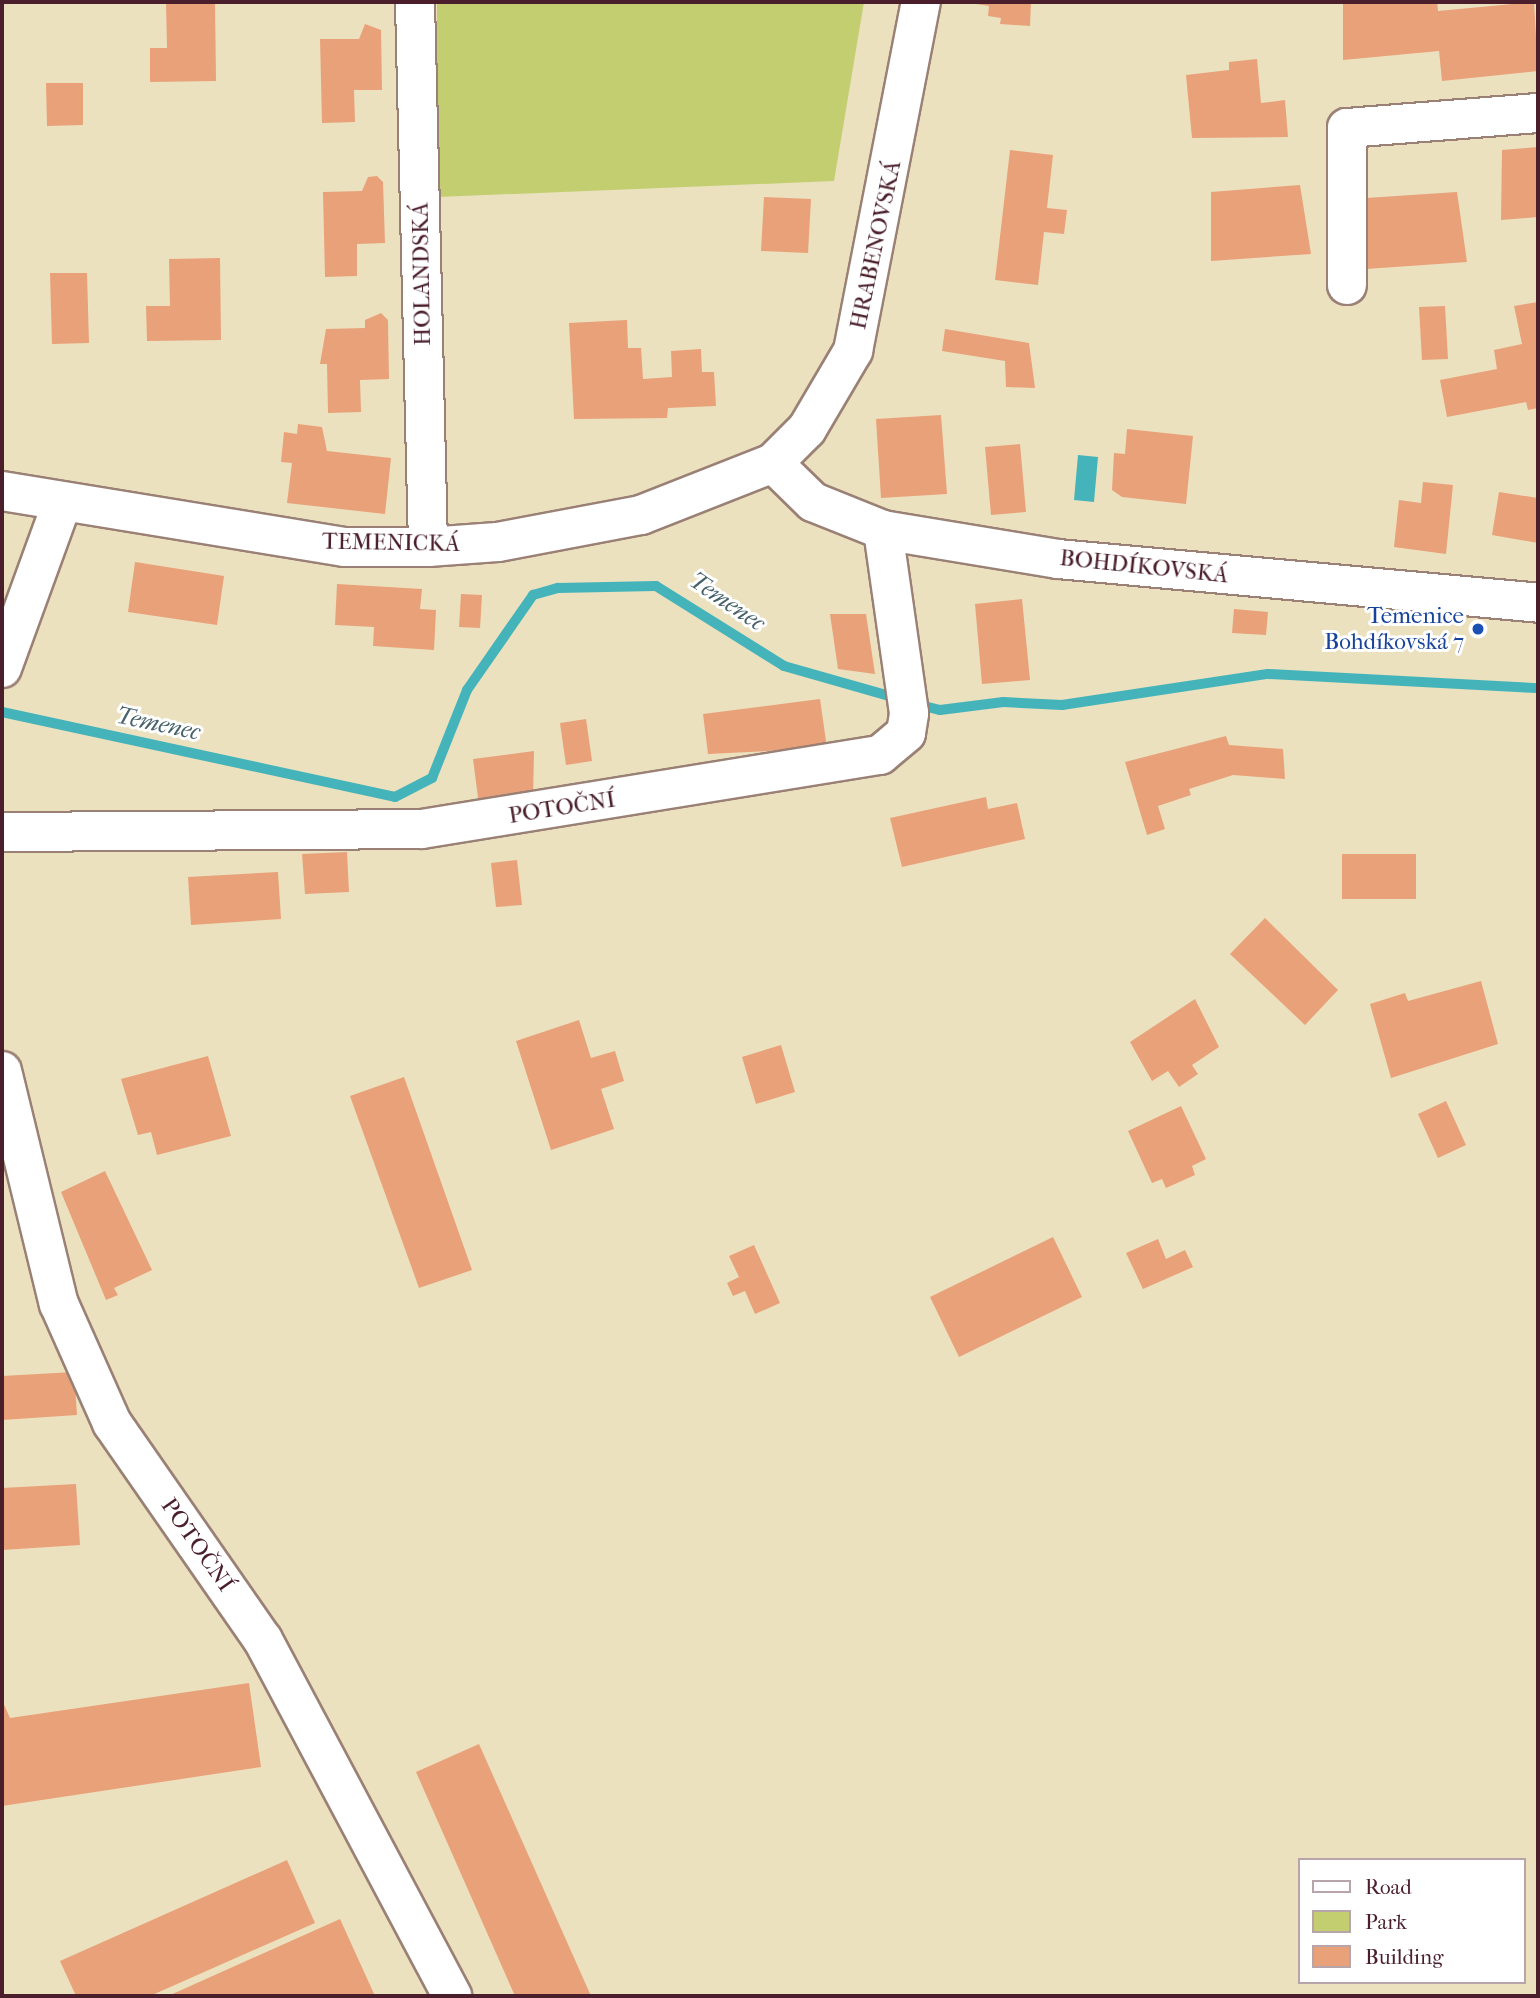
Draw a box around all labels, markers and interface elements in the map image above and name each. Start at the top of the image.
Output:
street label: HRABENOVSKÁ [845,158,907,332]
street label: HOLANDSKÁ [407,202,437,346]
street label: TEMENICKÁ [322,528,460,558]
street label: BOHDÍKOVSKÁ [1058,544,1230,590]
water label: Temenec [683,566,771,638]
place label: Temenice Bohdíkovská 7 [1324,602,1464,656]
marker: Temenice Bohdíkovská 7 [1470,621,1486,637]
water label: Temenec [113,701,203,747]
street label: POTOČNÍ [507,786,617,830]
street label: POTOČNÍ [155,1493,239,1597]
legend [1298,1858,1526,1984]
text: Road [1365,1875,1412,1899]
text: Park [1365,1910,1407,1934]
text: Building [1365,1945,1443,1969]

